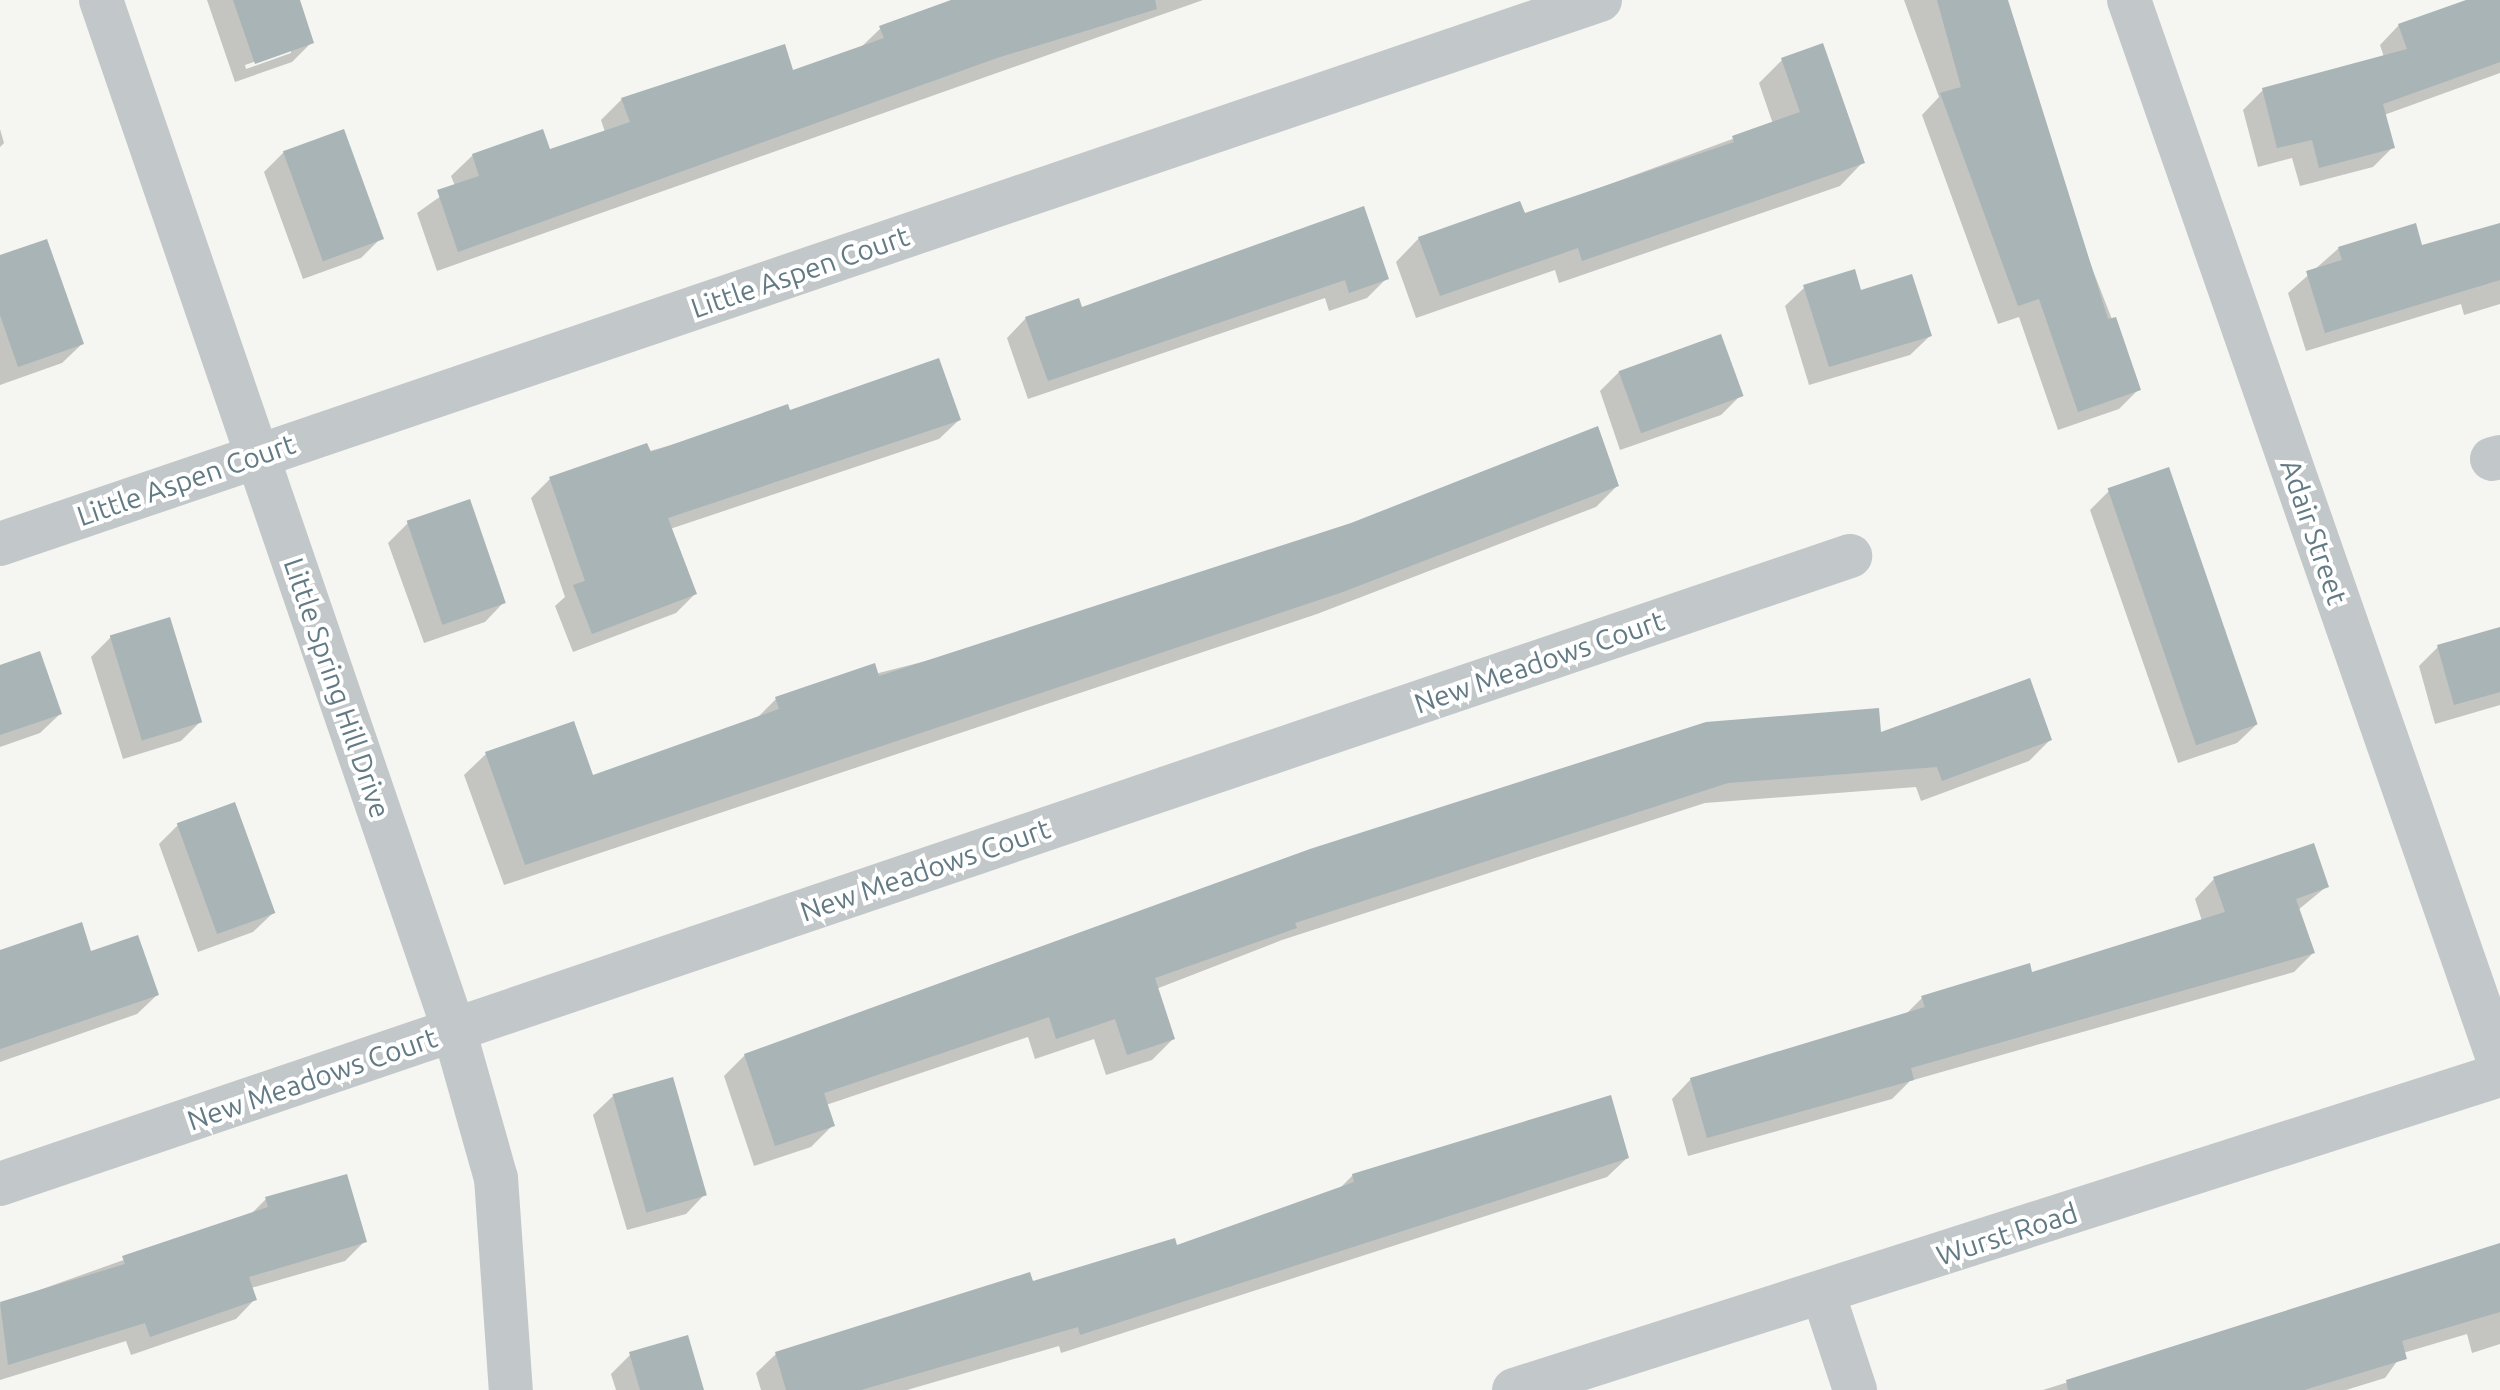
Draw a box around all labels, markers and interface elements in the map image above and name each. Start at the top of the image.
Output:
street label: Little Aspen Court [687,219,913,325]
street label: Little Aspen Court [73,427,299,533]
street label: Adair Street [2274,455,2354,609]
street label: Little Spring Hill Drive [277,554,397,822]
street label: New Meadows Court [1410,603,1668,721]
street label: New Meadows Court [796,811,1054,929]
street label: New Meadows Court [183,1020,441,1138]
street label: Wurst Road [1932,1195,2082,1273]

